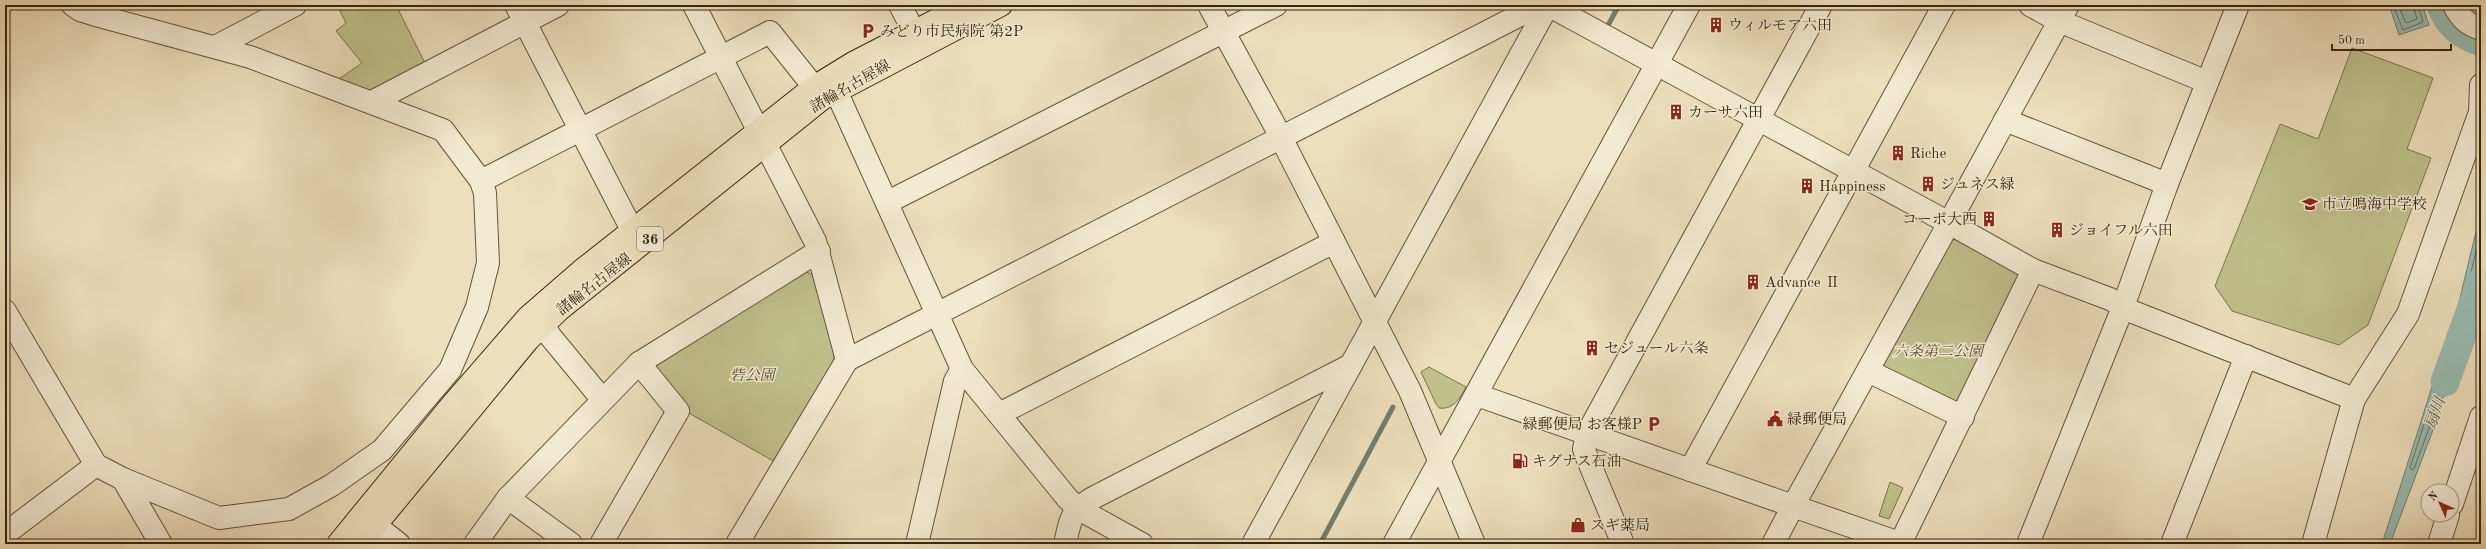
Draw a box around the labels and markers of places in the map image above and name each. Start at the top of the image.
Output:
building icon: ウィルモア六田 [1707,16,1725,34]
place label: ウィルモア六田 [1728,17,1832,34]
parking icon: みどり市民病院 第2P [859,22,877,40]
place label: みどり市民病院 第2P [880,23,1023,40]
building icon: カーサ六田 [1667,103,1685,121]
place label: カーサ六田 [1688,104,1763,121]
building icon: Riche [1889,144,1907,162]
place label: Riche [1910,147,1946,162]
building icon: ジュネス緑 [1919,175,1937,193]
place label: ジュネス緑 [1940,176,2015,193]
building icon: Happiness [1798,177,1816,195]
place label: Happiness [1819,180,1886,195]
school or university icon: 市立鳴海中学校 [2301,195,2319,213]
place label: 市立鳴海中学校 [2322,196,2427,213]
building icon: コーポ大西 [1980,210,1998,228]
place label: コーポ大西 [1902,211,1977,228]
building icon: ジョイフル六田 [2048,221,2066,239]
place label: ジョイフル六田 [2069,222,2173,239]
building icon: Advance Ⅱ [1744,273,1762,291]
place label: Advance Ⅱ [1765,276,1840,291]
building icon: セジュール六条 [1583,339,1601,357]
place label: セジュール六条 [1604,340,1708,357]
public building icon: 緑郵便局 [1766,410,1784,428]
place label: 緑郵便局 [1787,411,1847,428]
parking icon: 緑郵便局 お客様P [1645,415,1663,433]
place label: 緑郵便局 お客様P [1523,416,1642,433]
fuel station icon: キグナス石油 [1511,452,1529,470]
place label: キグナス石油 [1532,453,1621,470]
shop icon: スギ薬局 [1569,516,1587,534]
place label: スギ薬局 [1590,517,1650,534]

